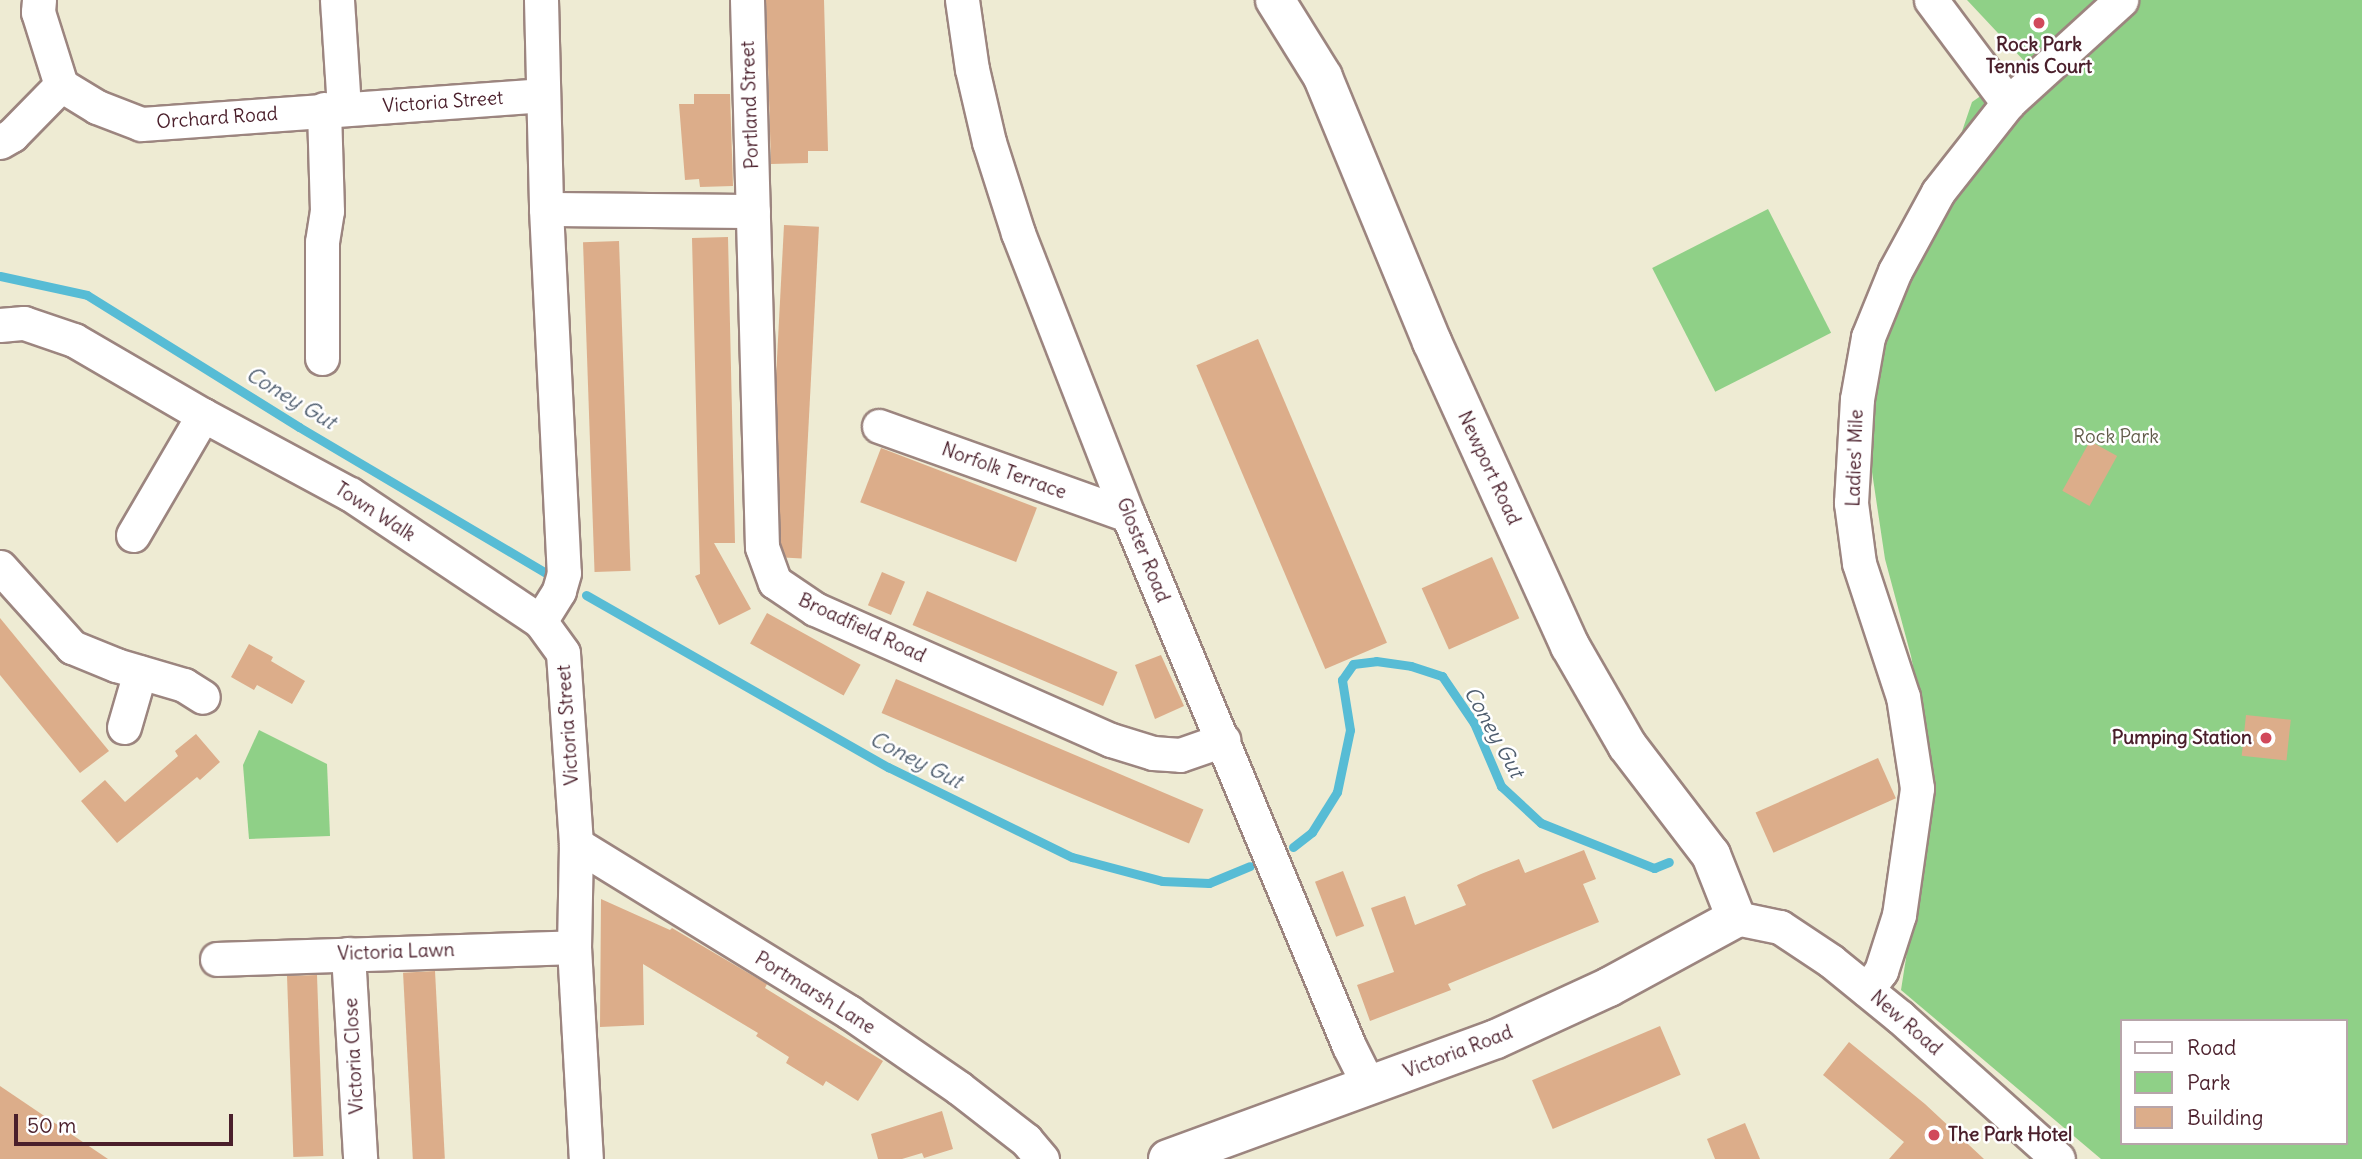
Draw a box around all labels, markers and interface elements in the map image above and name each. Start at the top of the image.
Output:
marker: Rock Park Tennis Court [2031,15,2047,31]
place label: Rock Park Tennis Court [1986,34,2092,78]
street label: Portland Street [736,40,764,170]
street label: Victoria Street [382,86,504,118]
street label: Orchard Road [156,102,278,134]
water label: Coney Gut [242,361,340,435]
street label: Newport Road [1453,407,1525,529]
street label: Ladies' Mile [1842,409,1868,507]
park label: Rock Park [2073,426,2159,448]
street label: Norfolk Terrace [939,438,1069,504]
street label: Town Walk [331,478,419,546]
street label: Gloster Road [1112,494,1174,606]
street label: Broadfield Road [795,589,929,667]
street label: Victoria Street [552,664,584,786]
water label: Coney Gut [1459,682,1529,782]
water label: Coney Gut [866,726,966,794]
place label: Pumping Station [2112,727,2252,749]
marker: Pumping Station [2258,730,2274,746]
street label: Victoria Lawn [337,939,455,965]
street label: Portmarsh Lane [751,947,879,1039]
street label: New Road [1866,986,1946,1060]
street label: Victoria Close [340,997,368,1115]
legend [2120,1019,2348,1145]
street label: Victoria Road [1400,1021,1516,1083]
text: Road [2187,1034,2236,1061]
text: Park [2187,1069,2230,1096]
scale bar [18,1100,236,1144]
text: Building [2187,1104,2263,1131]
text: 50 m [27,1112,76,1139]
place label: The Park Hotel [1948,1124,2072,1146]
marker: The Park Hotel [1926,1127,1942,1143]

